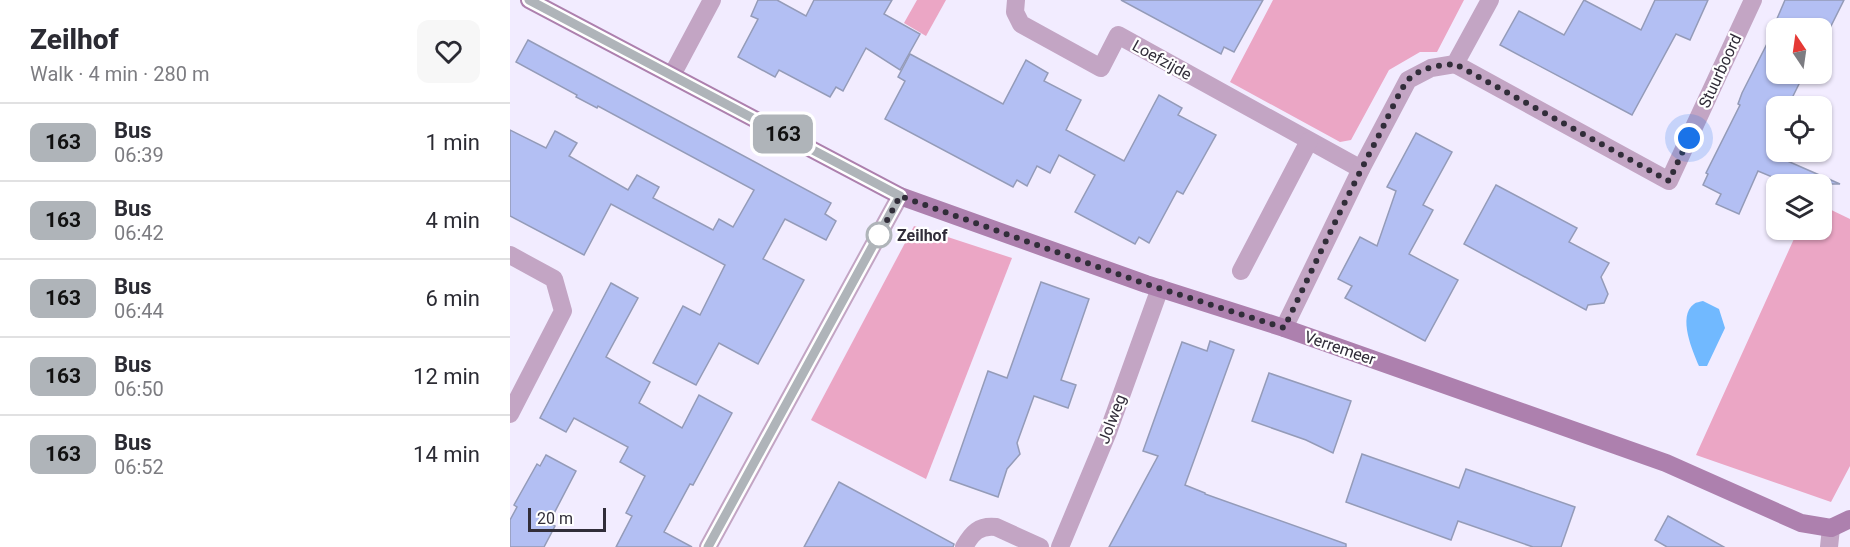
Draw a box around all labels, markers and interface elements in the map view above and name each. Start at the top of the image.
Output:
north arrow [1766,18,1832,84]
map controls [1766,18,1832,240]
button: heart [417,20,480,83]
text: Zeilhof [30,23,119,56]
street label: Stuurboord [1695,31,1745,111]
street label: Loefzijde [1129,36,1195,84]
text: Walk · 4 min · 280 m [30,62,209,86]
button: locate [1766,96,1832,162]
line badge: 163 [748,114,818,154]
text: Bus [114,118,152,143]
text: 163 [765,122,801,146]
your location [1674,123,1704,153]
text: 163 [45,130,81,154]
text: 1 min [425,130,480,155]
text: 06:39 [114,143,164,167]
button: layers [1766,174,1832,240]
text: Bus [114,196,152,221]
text: 163 [45,208,81,232]
text: 4 min [425,208,480,233]
text: 06:42 [114,221,164,245]
marker: Zeilhof [866,222,892,248]
place label: Zeilhof [897,226,948,245]
text: Bus [114,274,152,299]
text: 163 [45,286,81,310]
text: 6 min [425,286,480,311]
text: 06:44 [114,299,164,323]
street label: Verremeer [1302,327,1379,369]
text: Bus [114,352,152,377]
text: 163 [45,364,81,388]
text: 12 min [413,364,480,389]
text: 06:50 [114,377,164,401]
street label: Jolweg [1094,392,1130,446]
text: Bus [114,430,152,455]
text: 163 [45,442,81,466]
text: 14 min [413,442,480,467]
text: 06:52 [114,455,164,479]
scale bar [528,505,606,532]
text: 20 m [537,509,573,528]

